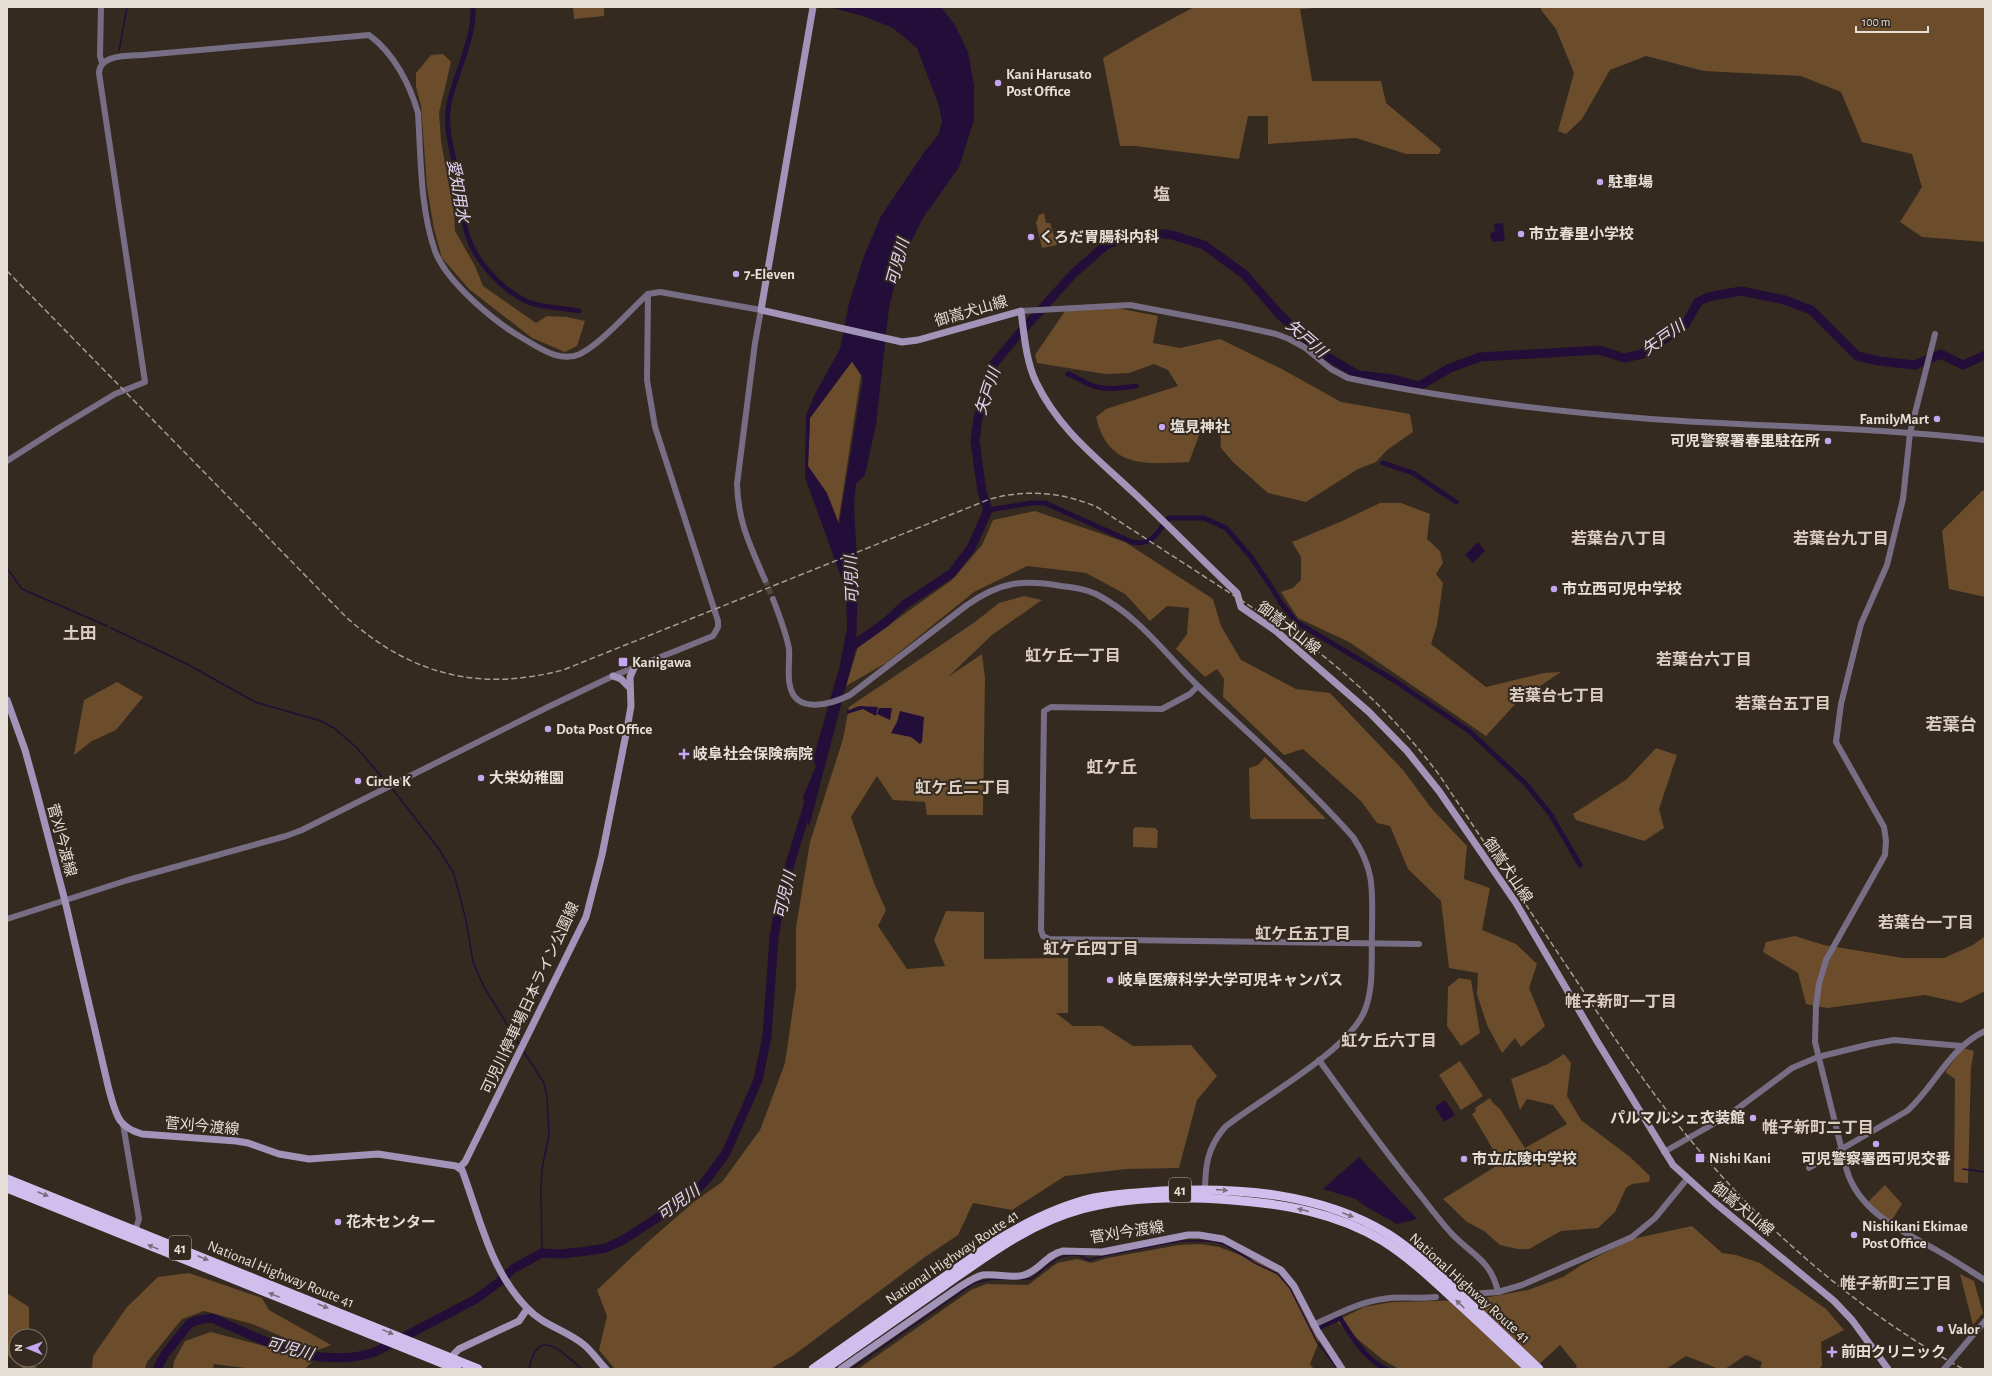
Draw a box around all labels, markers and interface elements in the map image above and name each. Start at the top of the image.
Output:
scale bar [1856,8,1928,34]
text: 100 m [1862,16,1890,28]
place label: Kani Harusato Post Office [1006,67,1092,99]
marker: Kani Harusato Post Office [993,78,1003,88]
water label: 愛知用水 [445,158,473,226]
place label: 駐車場 [1608,174,1653,190]
marker: 駐車場 [1595,177,1605,187]
district label: 塩 [1154,185,1171,203]
place label: 市立春里小学校 [1529,226,1634,242]
place label: くろだ胃腸科内科 [1039,229,1159,245]
marker: 市立春里小学校 [1516,229,1526,239]
marker: くろだ胃腸科内科 [1026,232,1036,242]
water label: 可児川 [884,235,912,288]
place label: 7-Eleven [744,267,795,282]
marker: 7-Eleven [731,269,741,279]
street label: 御嵩犬山線 [933,293,1009,329]
water label: 矢戸川 [1283,316,1332,362]
water label: 矢戸川 [1639,316,1689,358]
water label: 矢戸川 [972,364,1004,417]
place label: FamilyMart [1860,412,1929,427]
marker: FamilyMart [1932,414,1942,424]
place label: 塩見神社 [1170,418,1230,435]
marker: 塩見神社 [1157,422,1167,432]
place label: 可児警察署春里駐在所 [1670,433,1820,449]
marker: 可児警察署春里駐在所 [1823,436,1833,446]
district label: 若葉台八丁目 [1571,530,1667,547]
district label: 若葉台九丁目 [1793,530,1889,547]
water label: 可児川 [843,554,861,604]
place label: 市立西可児中学校 [1562,581,1682,597]
marker: 市立西可児中学校 [1549,584,1559,594]
street label: 御嵩犬山線 [1255,599,1323,657]
district label: 土田 [63,625,97,642]
district label: 虹ケ丘一丁目 [1025,647,1121,664]
district label: 若葉台六丁目 [1656,651,1752,668]
place label: Kanigawa [632,655,692,670]
marker: Kanigawa [617,656,629,668]
district label: 若葉台七丁目 [1509,687,1605,704]
district label: 若葉台五丁目 [1735,695,1831,712]
district label: 若葉台 [1926,715,1977,733]
place label: Dota Post Office [556,722,652,737]
marker: Dota Post Office [543,724,553,734]
place label: 岐阜社会保険病院 [693,745,813,762]
marker: 岐阜社会保険病院 [678,748,690,760]
district label: 虹ケ丘 [1087,758,1138,776]
place label: 大栄幼稚園 [489,770,564,786]
marker: 大栄幼稚園 [476,773,486,783]
place label: Circle K [366,774,411,789]
marker: Circle K [353,776,363,786]
district label: 虹ケ丘二丁目 [915,779,1011,796]
street label: 菅刈今渡線 [45,802,79,878]
street label: 御嵩犬山線 [1480,834,1536,906]
water label: 可児川 [772,868,799,920]
street label: 可児川停車場日本ライン公園線 [478,899,582,1097]
district label: 若葉台一丁目 [1878,914,1974,931]
district label: 虹ケ丘五丁目 [1255,925,1351,942]
district label: 虹ケ丘四丁目 [1043,940,1139,957]
place label: 岐阜医療科学大学可児キャンパス [1118,971,1343,988]
marker: 岐阜医療科学大学可児キャンパス [1105,975,1115,985]
district label: 帷子新町一丁目 [1565,993,1677,1010]
district label: 虹ケ丘六丁目 [1341,1032,1437,1049]
place label: パルマルシェ衣装館 [1610,1110,1745,1126]
marker: パルマルシェ衣装館 [1748,1113,1758,1123]
street label: 菅刈今渡線 [164,1115,240,1137]
district label: 帷子新町二丁目 [1762,1119,1874,1136]
marker: 可児警察署西可児交番 [1871,1139,1881,1149]
place label: 市立広陵中学校 [1472,1151,1577,1167]
place label: Nishi Kani [1709,1151,1771,1166]
place label: 可児警察署西可児交番 [1801,1151,1951,1167]
marker: Nishi Kani [1694,1152,1706,1164]
marker: 市立広陵中学校 [1459,1154,1469,1164]
road number: 41 [1169,1178,1191,1202]
street label: 御嵩犬山線 [1709,1179,1777,1239]
water label: 可児川 [654,1181,704,1223]
one-way arrow [1216,1187,1228,1194]
one-way arrow [38,1191,50,1197]
one-way arrow [1296,1206,1309,1212]
street label: National Highway Route 41 [883,1207,1021,1307]
one-way arrow [1343,1213,1355,1219]
place label: 花木センター [346,1214,436,1230]
marker: 花木センター [333,1217,343,1227]
street label: 菅刈今渡線 [1089,1218,1165,1246]
place label: Nishikani Ekimae Post Office [1862,1219,1968,1251]
street label: National Highway Route 41 [1406,1230,1533,1346]
marker: Nishikani Ekimae Post Office [1849,1230,1859,1240]
road number: 41 [169,1236,191,1260]
street label: National Highway Route 41 [205,1238,356,1311]
one-way arrow [147,1244,159,1250]
one-way arrow [197,1255,209,1261]
district label: 帷子新町三丁目 [1840,1275,1952,1292]
one-way arrow [268,1292,279,1298]
one-way arrow [1454,1300,1465,1309]
one-way arrow [318,1303,329,1309]
place label: Valor [1948,1322,1980,1337]
marker: Valor [1935,1324,1945,1334]
north arrow [8,1328,48,1368]
one-way arrow [382,1330,394,1336]
water label: 可児川 [264,1335,317,1363]
place label: 前田クリニック [1841,1343,1946,1360]
text: N [13,1344,24,1352]
marker: 前田クリニック [1826,1346,1838,1358]

